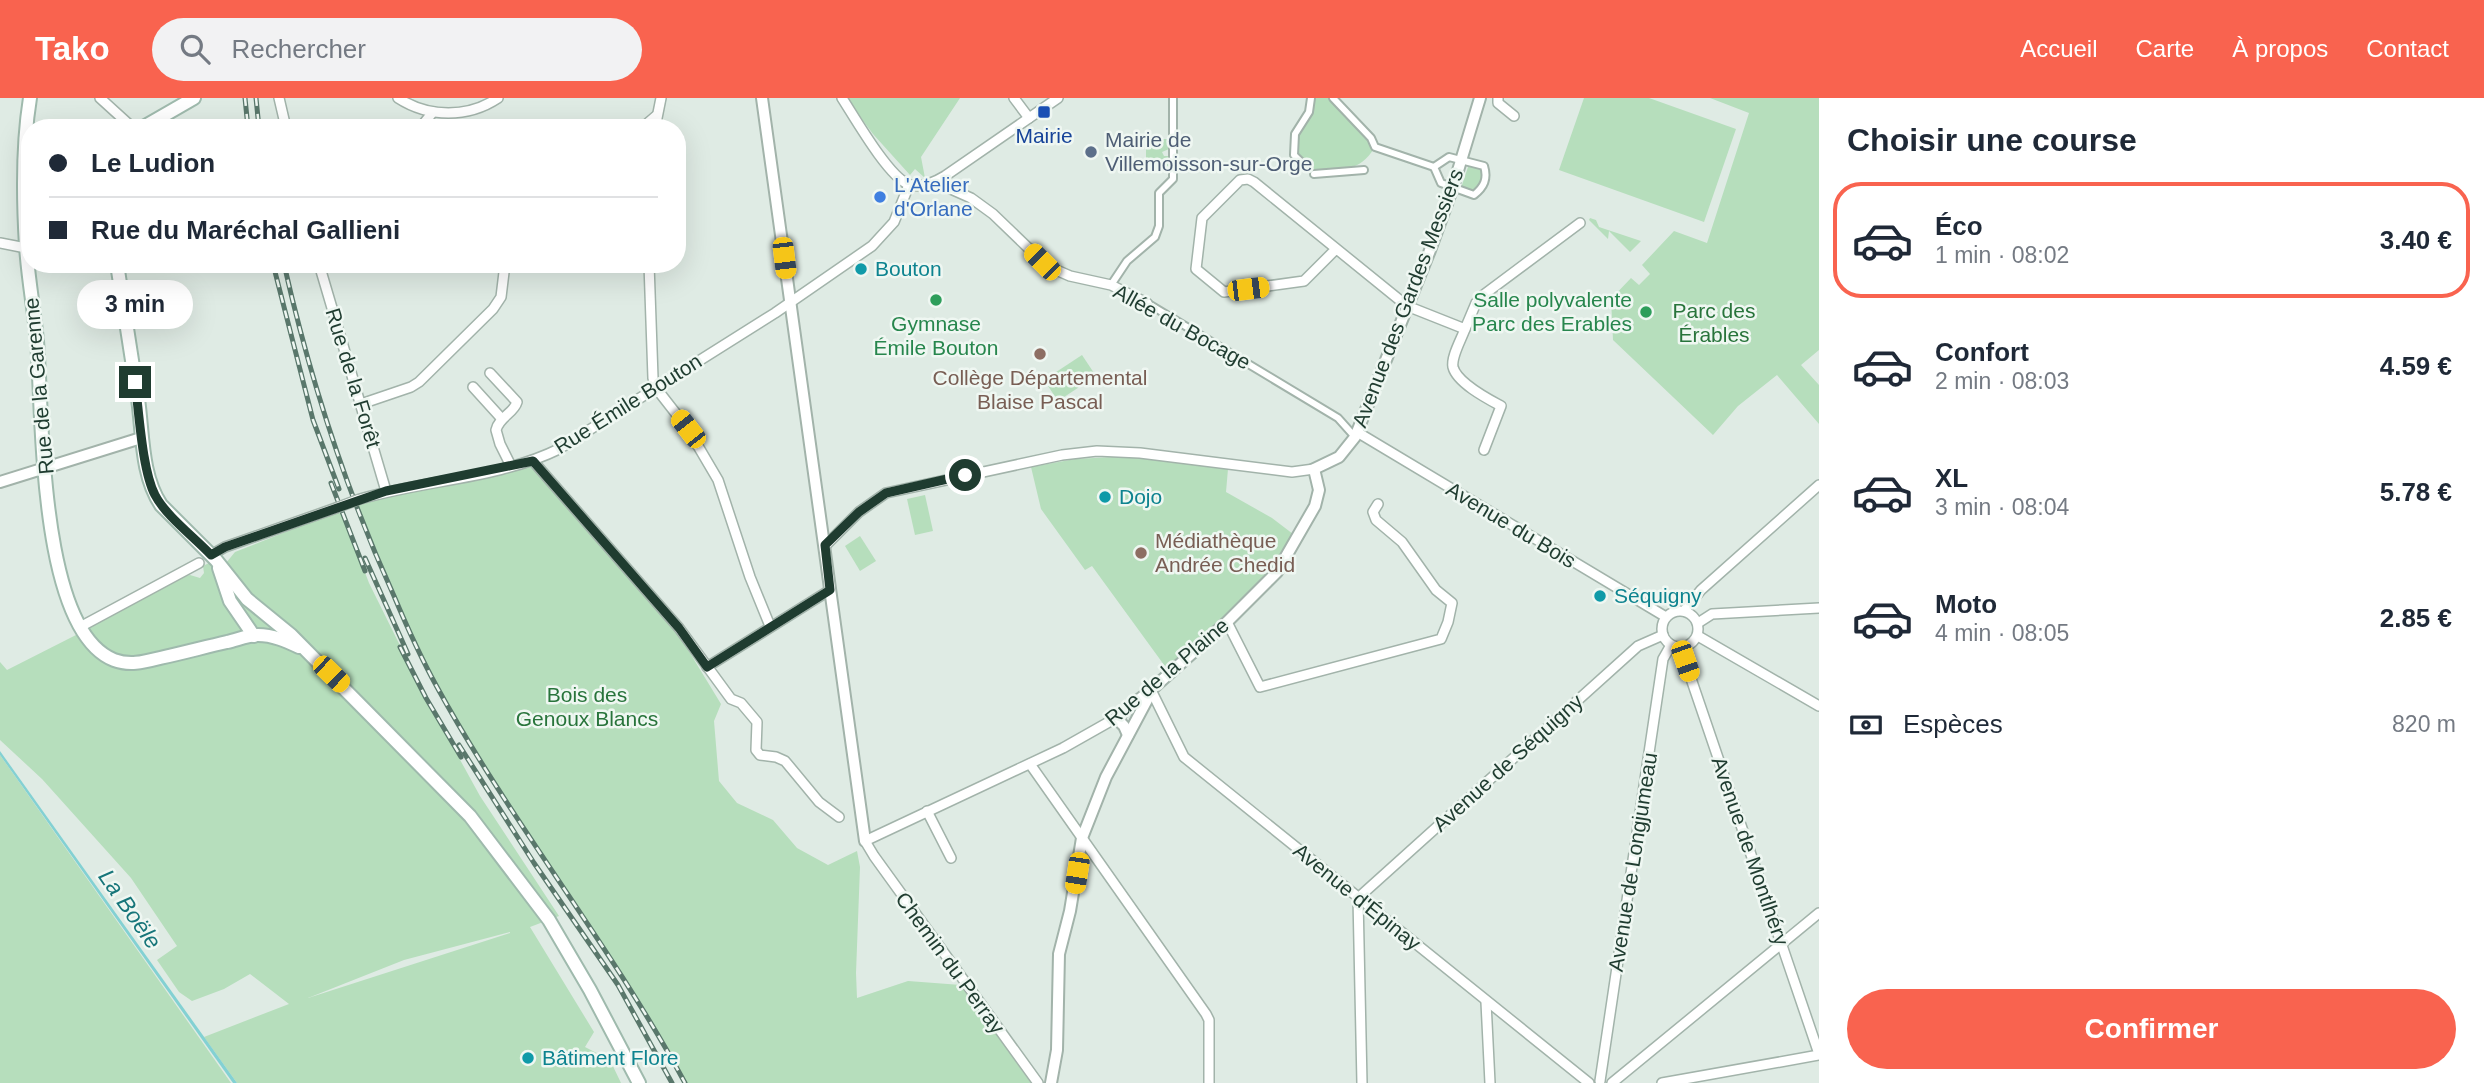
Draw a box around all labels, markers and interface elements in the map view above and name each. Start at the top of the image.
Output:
search box [152,18,642,81]
text: Tako [35,30,110,67]
icon: search [176,30,214,68]
text: Rechercher [232,34,366,64]
text: Accueil [2020,35,2098,62]
text: Carte [2136,35,2194,62]
text: À propos [2232,35,2328,62]
text: Contact [2366,35,2449,62]
marker: Mairie [1036,104,1052,120]
text: Choisir une course [1847,122,2137,158]
place label: Mairie [1015,124,1073,147]
place label: Mairie de Villemoisson-sur-Orge [1105,128,1312,175]
marker: Mairie de Villemoisson-sur-Orge [1083,144,1099,160]
text: Le Ludion [91,148,215,178]
street label: Avenue des Gardes Messiers [1348,165,1468,430]
place label: L'Atelier d'Orlane [894,173,973,220]
marker: L'Atelier d'Orlane [872,189,888,205]
icon: car [1851,209,1914,272]
text: Éco [1935,211,1983,241]
text: Rue du Maréchal Gallieni [91,215,400,245]
text: 3.40 € [2380,225,2452,255]
car [772,236,797,280]
car [1020,240,1065,284]
text: 1 min · 08:02 [1935,242,2069,268]
place label: Bouton [875,257,942,280]
marker: Bouton [853,261,869,277]
car [1226,276,1271,302]
street label: Allée du Bocage [1110,279,1255,374]
callout: 3 min [77,280,193,330]
place label: Salle polyvalente Parc des Erables [1472,288,1632,335]
text: 3 min [105,291,165,317]
marker: Gymnase Émile Bouton [928,292,944,308]
street label: Rue de la Garenne [19,297,58,475]
park label: Parc des Érables [1673,299,1755,346]
marker: Salle polyvalente Parc des Erables [1638,304,1654,320]
street label: Rue de la Forêt [321,305,386,451]
place label: Gymnase Émile Bouton [874,312,998,359]
icon: car [1851,335,1914,398]
text: Confort [1935,337,2029,367]
marker: Collège Départemental Blaise Pascal [1032,346,1048,362]
street label: Rue Émile Bouton [550,349,706,458]
text: 4.59 € [2380,351,2452,381]
route end [119,366,151,398]
place label: Collège Départemental Blaise Pascal [933,366,1147,413]
text: 2 min · 08:03 [1935,368,2069,394]
car [667,406,710,452]
route start [949,459,981,491]
icon: car [1851,461,1914,524]
text: XL [1935,463,1968,493]
street label: Avenue du Bois [1442,477,1580,572]
text: 5.78 € [2380,477,2452,507]
place label: Dojo [1119,485,1162,508]
marker: Dojo [1097,489,1113,505]
text: 3 min · 08:04 [1935,494,2069,520]
place label: Médiathèque Andrée Chedid [1155,529,1295,576]
marker: Médiathèque Andrée Chedid [1133,545,1149,561]
place label: Séquigny [1614,584,1702,607]
icon: car [1851,587,1914,650]
marker: Séquigny [1592,588,1608,604]
text: Moto [1935,589,1997,619]
text: 2.85 € [2380,603,2452,633]
street label: Rue de la Plaine [1100,613,1233,730]
text: 4 min · 08:05 [1935,620,2069,646]
car [1669,638,1702,684]
car [309,652,354,696]
park label: Bois des Genoux Blancs [516,683,658,730]
street label: Avenue de Séquigny [1428,689,1588,836]
icon: cash [1847,706,1885,744]
text: Espèces [1903,709,2003,739]
text: 820 m [2392,711,2456,737]
street label: Avenue de Longjumeau [1604,751,1661,973]
street label: Avenue de Montlhéry [1707,753,1794,949]
street label: Avenue d'Épinay [1289,838,1426,955]
car [1064,851,1091,895]
water label: La Boële [93,864,167,954]
street label: Chemin du Perray [891,887,1010,1038]
button: Confirmer [1847,989,2456,1069]
place label: Bâtiment Flore [542,1046,679,1069]
marker: Bâtiment Flore [520,1050,536,1066]

